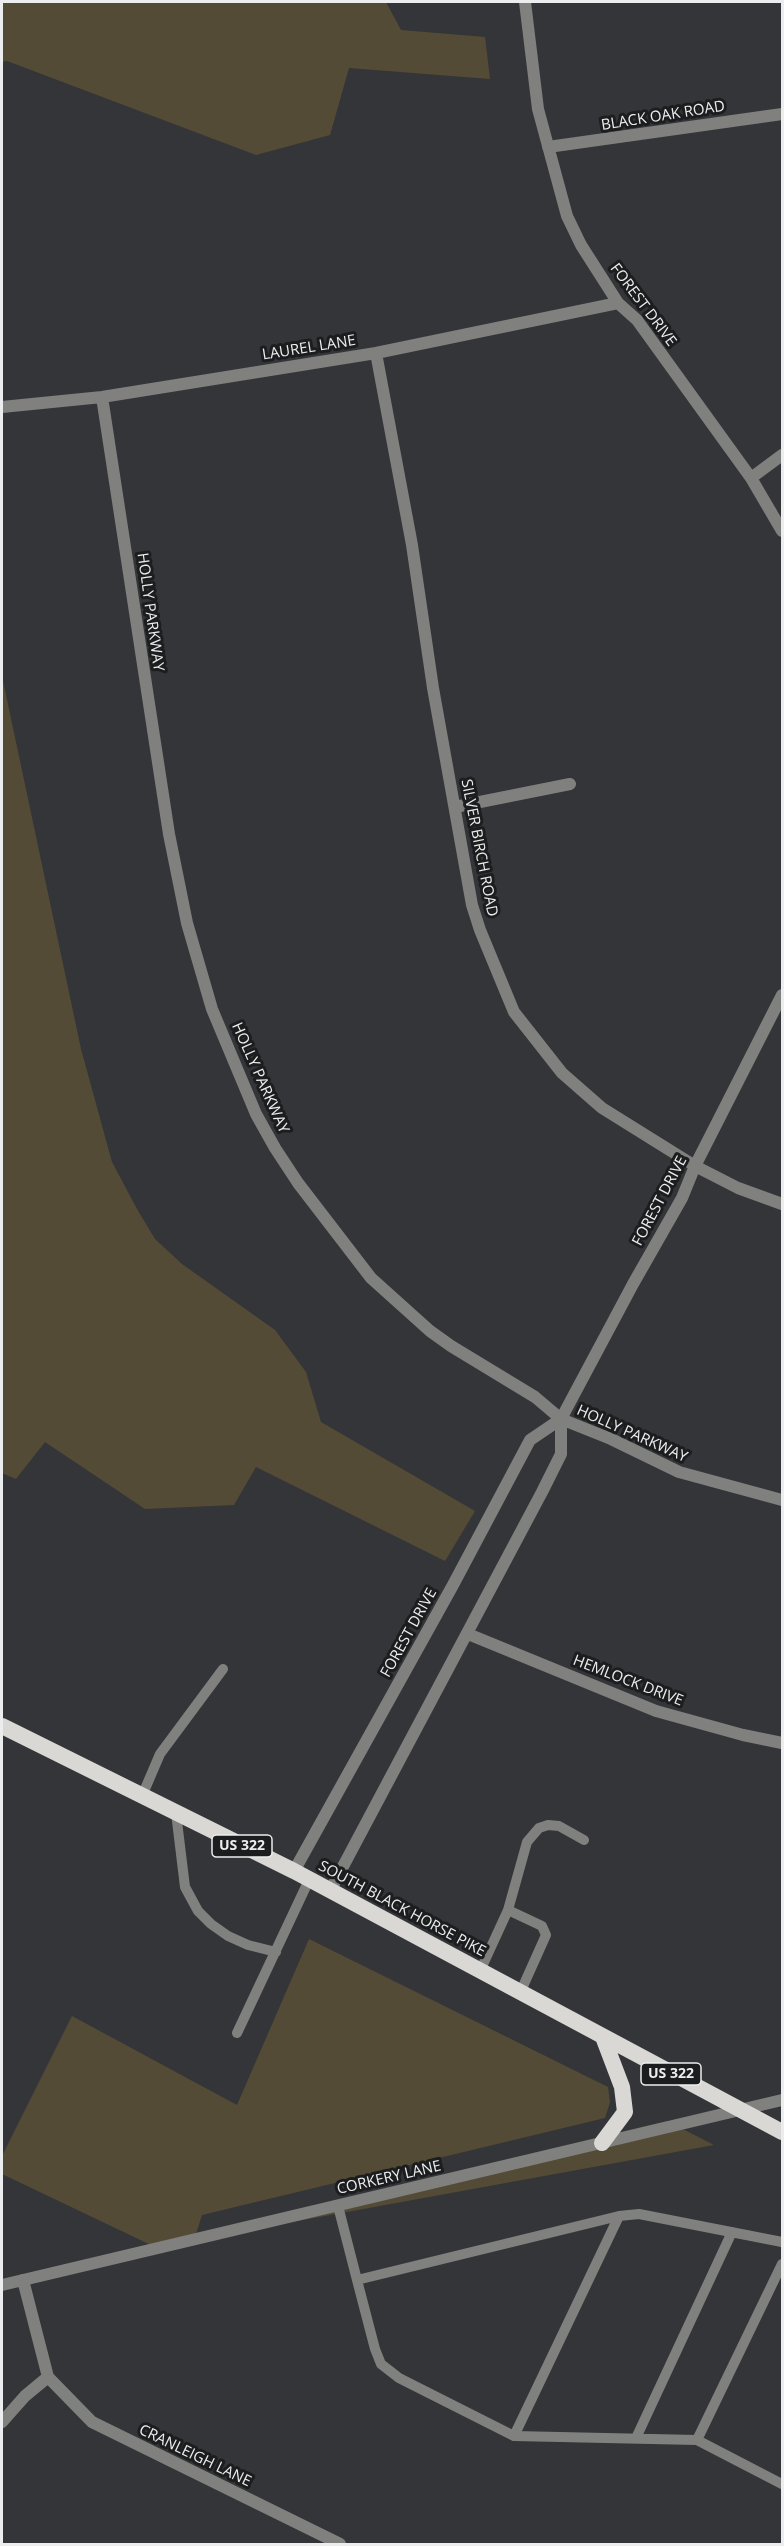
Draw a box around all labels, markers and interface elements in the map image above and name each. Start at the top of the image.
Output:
street label: BLACK OAK ROAD [600,97,726,135]
street label: FOREST DRIVE [606,260,680,350]
street label: LAUREL LANE [261,332,357,364]
street label: HOLLY PARKWAY [133,552,167,672]
street label: SILVER BIRCH ROAD [457,778,501,918]
street label: HOLLY PARKWAY [228,1020,292,1136]
street label: FOREST DRIVE [629,1153,691,1249]
street label: HOLLY PARKWAY [574,1402,690,1466]
street label: FOREST DRIVE [377,1585,441,1681]
street label: HEMLOCK DRIVE [570,1652,686,1710]
road number: US 322 [212,1835,272,1857]
street label: SOUTH BLACK HORSE PIKE [315,1857,489,1961]
road number: US 322 [641,2063,701,2085]
street label: CORKERY LANE [335,2157,443,2199]
street label: CRANLEIGH LANE [136,2421,254,2491]

